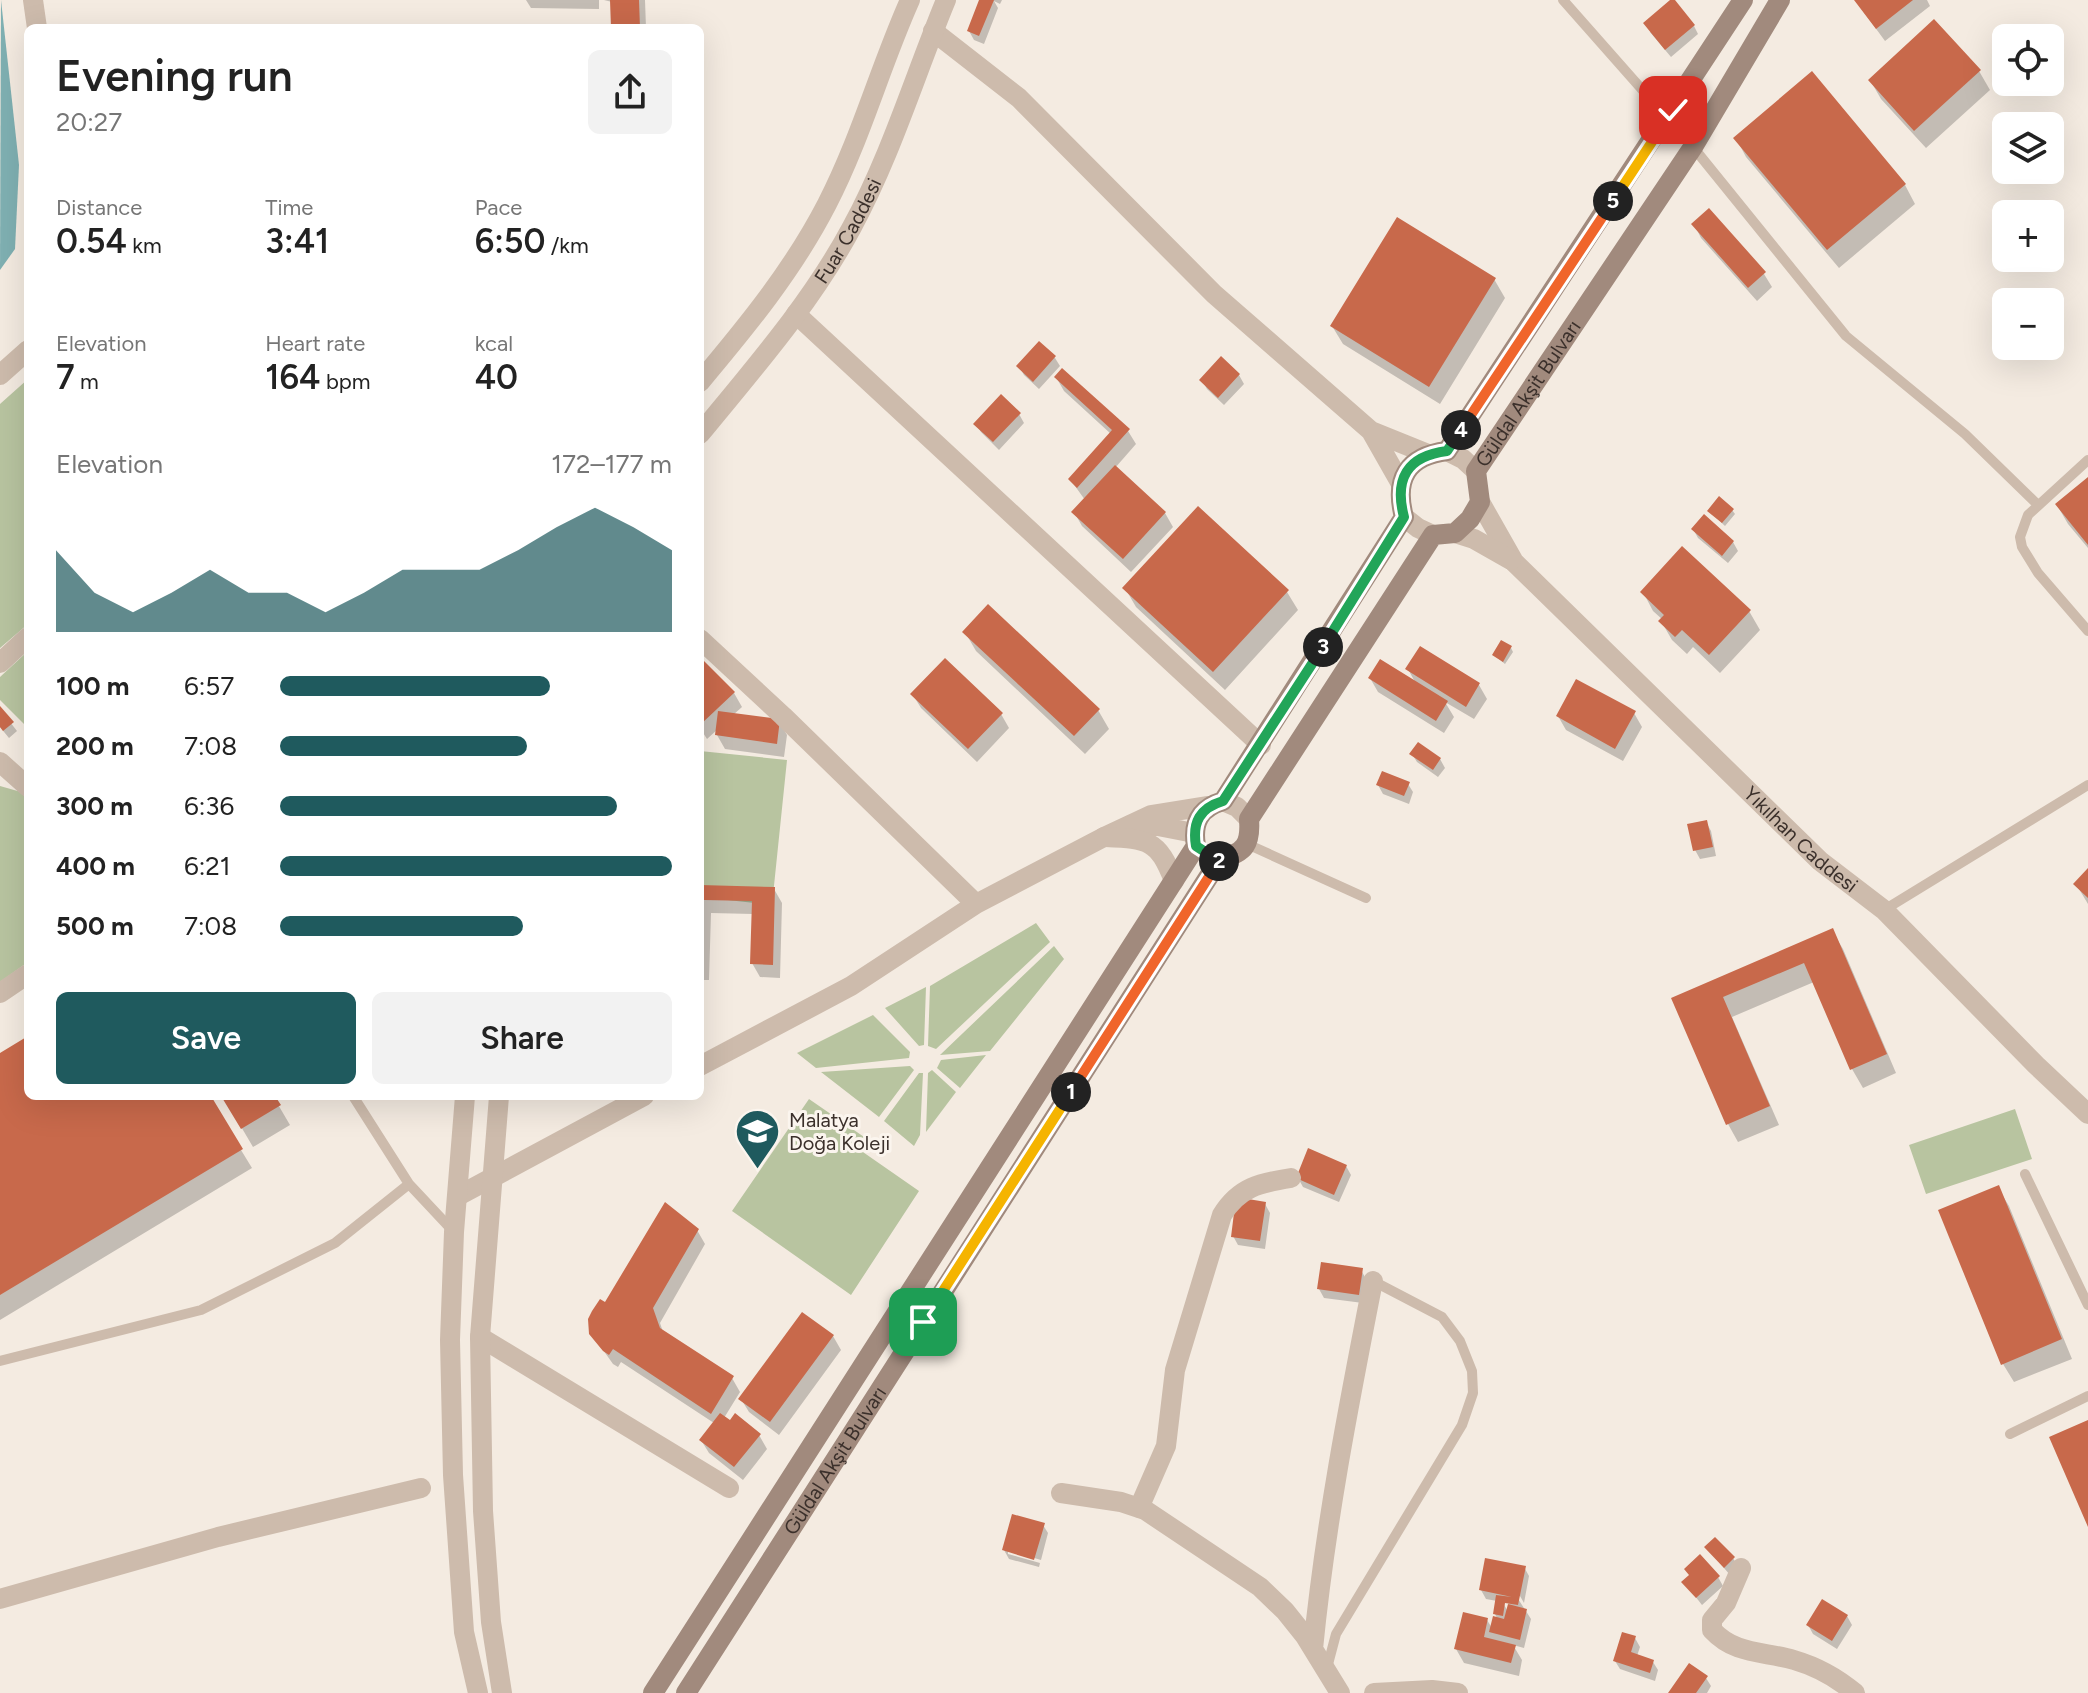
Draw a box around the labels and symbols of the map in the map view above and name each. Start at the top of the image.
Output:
pin [1639,76,1707,144]
street label: Fuar Caddesi [809,174,886,288]
pin: 5 [1593,181,1633,221]
street label: Güldal Akşit Bulvarı [1470,316,1586,471]
pin: 4 [1441,410,1481,450]
pin: 3 [1303,627,1343,667]
street label: Yıkılhan Caddesi [1739,781,1862,897]
pin: 2 [1199,841,1239,881]
pin: 1 [1051,1072,1091,1112]
school or university icon: Malatya Doğa Koleji [734,1107,782,1170]
place label: Malatya Doğa Koleji [789,1108,890,1155]
pin [889,1288,957,1356]
street label: Güldal Akşit Bulvarı [778,1382,891,1539]

